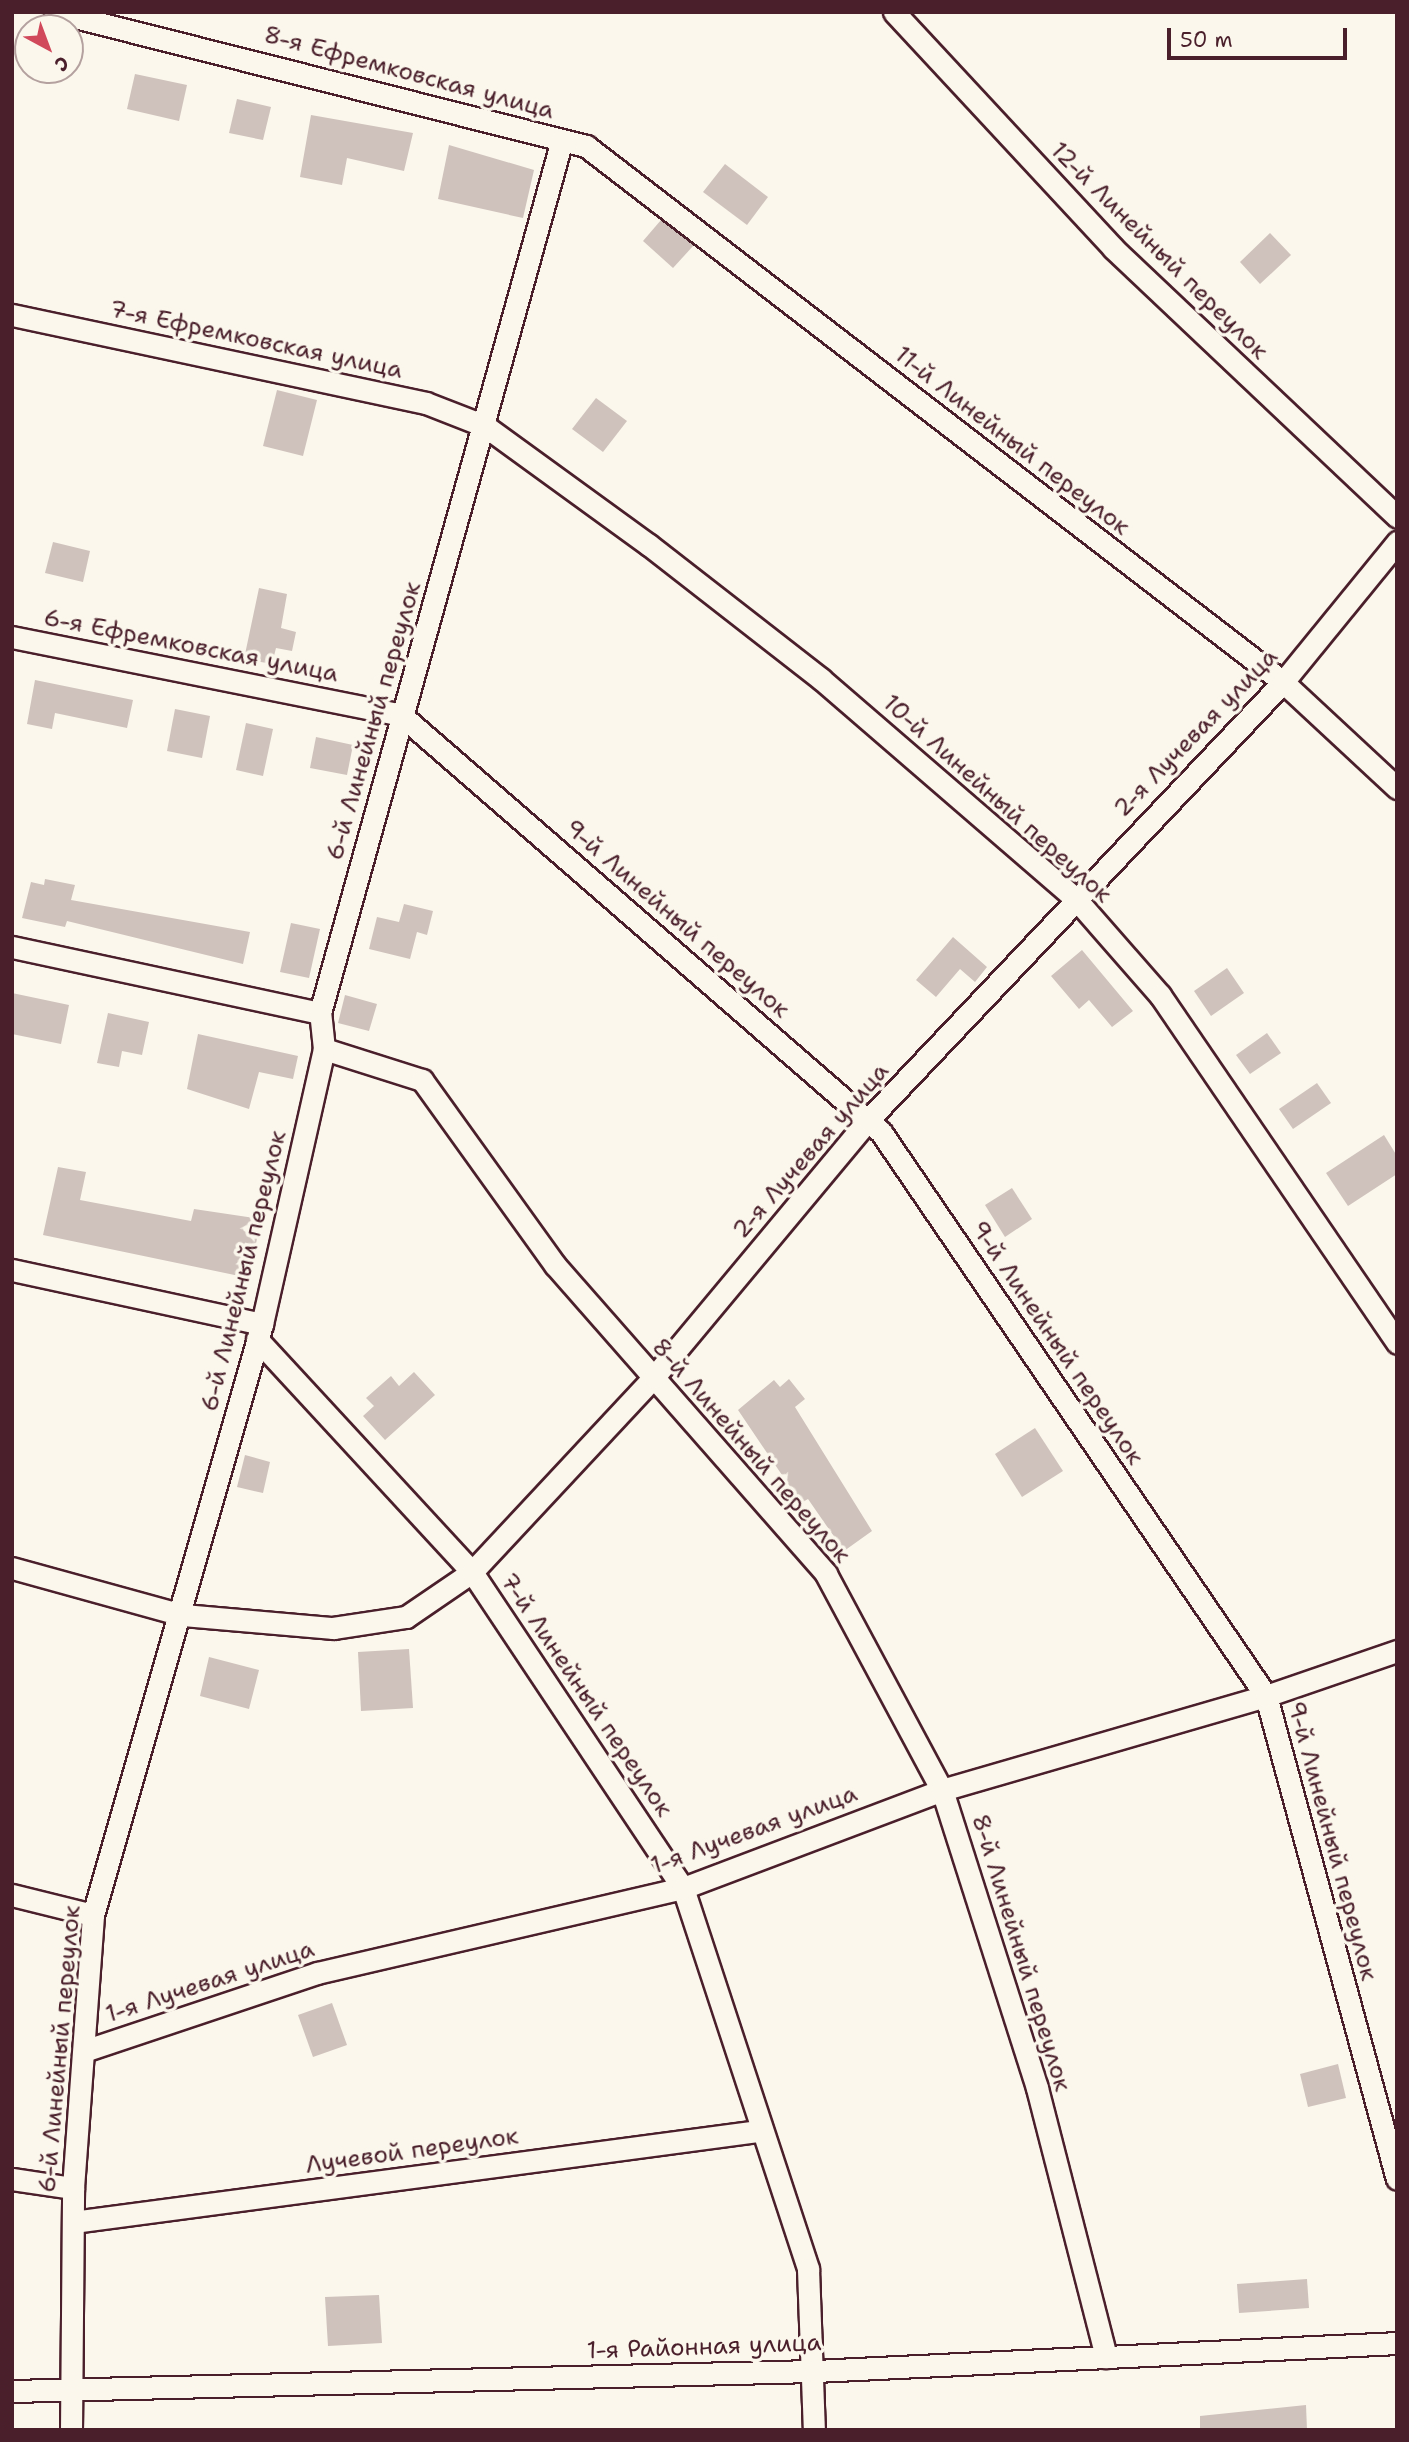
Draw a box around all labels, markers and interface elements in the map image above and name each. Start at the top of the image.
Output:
north arrow [14,14,84,84]
scale bar [1171,14,1351,58]
street label: 8-я Ефремковская улица [261,20,557,126]
text: 50 m [1180,26,1233,54]
text: С [49,50,74,77]
street label: 12-й Линейный переулок [1044,136,1274,366]
street label: 7-я Ефремковская улица [107,295,405,385]
street label: 11-й Линейный переулок [889,340,1135,542]
street label: 6-й Линейный переулок [320,578,428,864]
street label: 6-я Ефремковская улица [41,603,341,689]
street label: 2-я Лучевая улица [1108,643,1284,823]
street label: 10-й Линейный переулок [877,689,1117,909]
street label: 9-й Линейный переулок [559,814,795,1024]
street label: 2-я Лучевая улица [727,1057,895,1245]
street label: 6-й Линейный переулок [195,1128,293,1414]
street label: 9-й Линейный переулок [965,1216,1149,1470]
street label: 8-й Линейный переулок [646,1333,856,1569]
street label: 7-й Линейный переулок [494,1568,678,1822]
street label: 9-й Линейный переулок [1281,1698,1383,1984]
street label: 1-я Лучевая улица [647,1779,861,1881]
street label: 8-й Линейный переулок [965,1811,1077,2095]
street label: 6-й Линейный переулок [33,1904,87,2194]
street label: 1-я Лучевая улица [102,1935,318,2029]
street label: Лучевой переулок [304,2122,520,2180]
street label: 1-я Районная улица [586,2329,822,2365]

